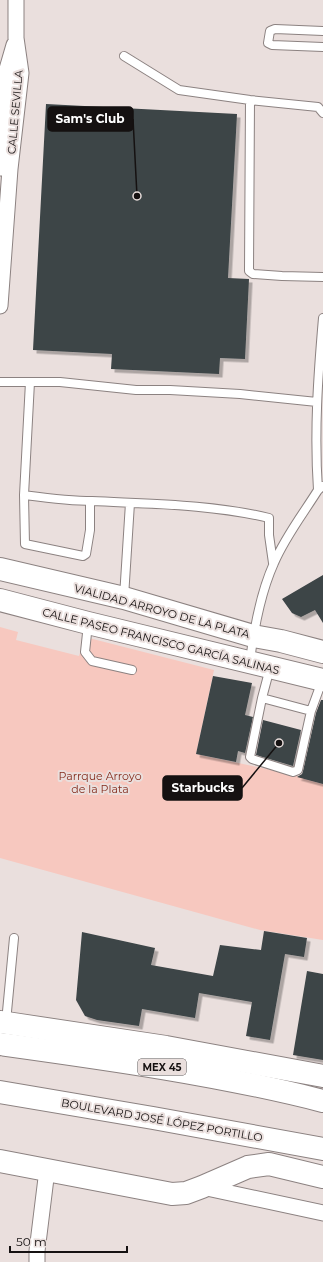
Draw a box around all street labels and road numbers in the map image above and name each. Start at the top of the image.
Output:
street label: CALLE SEVILLA [4,69,26,155]
street label: VIALIDAD ARROYO DE LA PLATA [73,581,251,641]
street label: CALLE PASEO FRANCISCO GARCÍA SALINAS [41,605,281,677]
road number: MEX 45 [138,1059,186,1075]
street label: BOULEVARD JOSÉ LÓPEZ PORTILLO [60,1095,264,1145]

